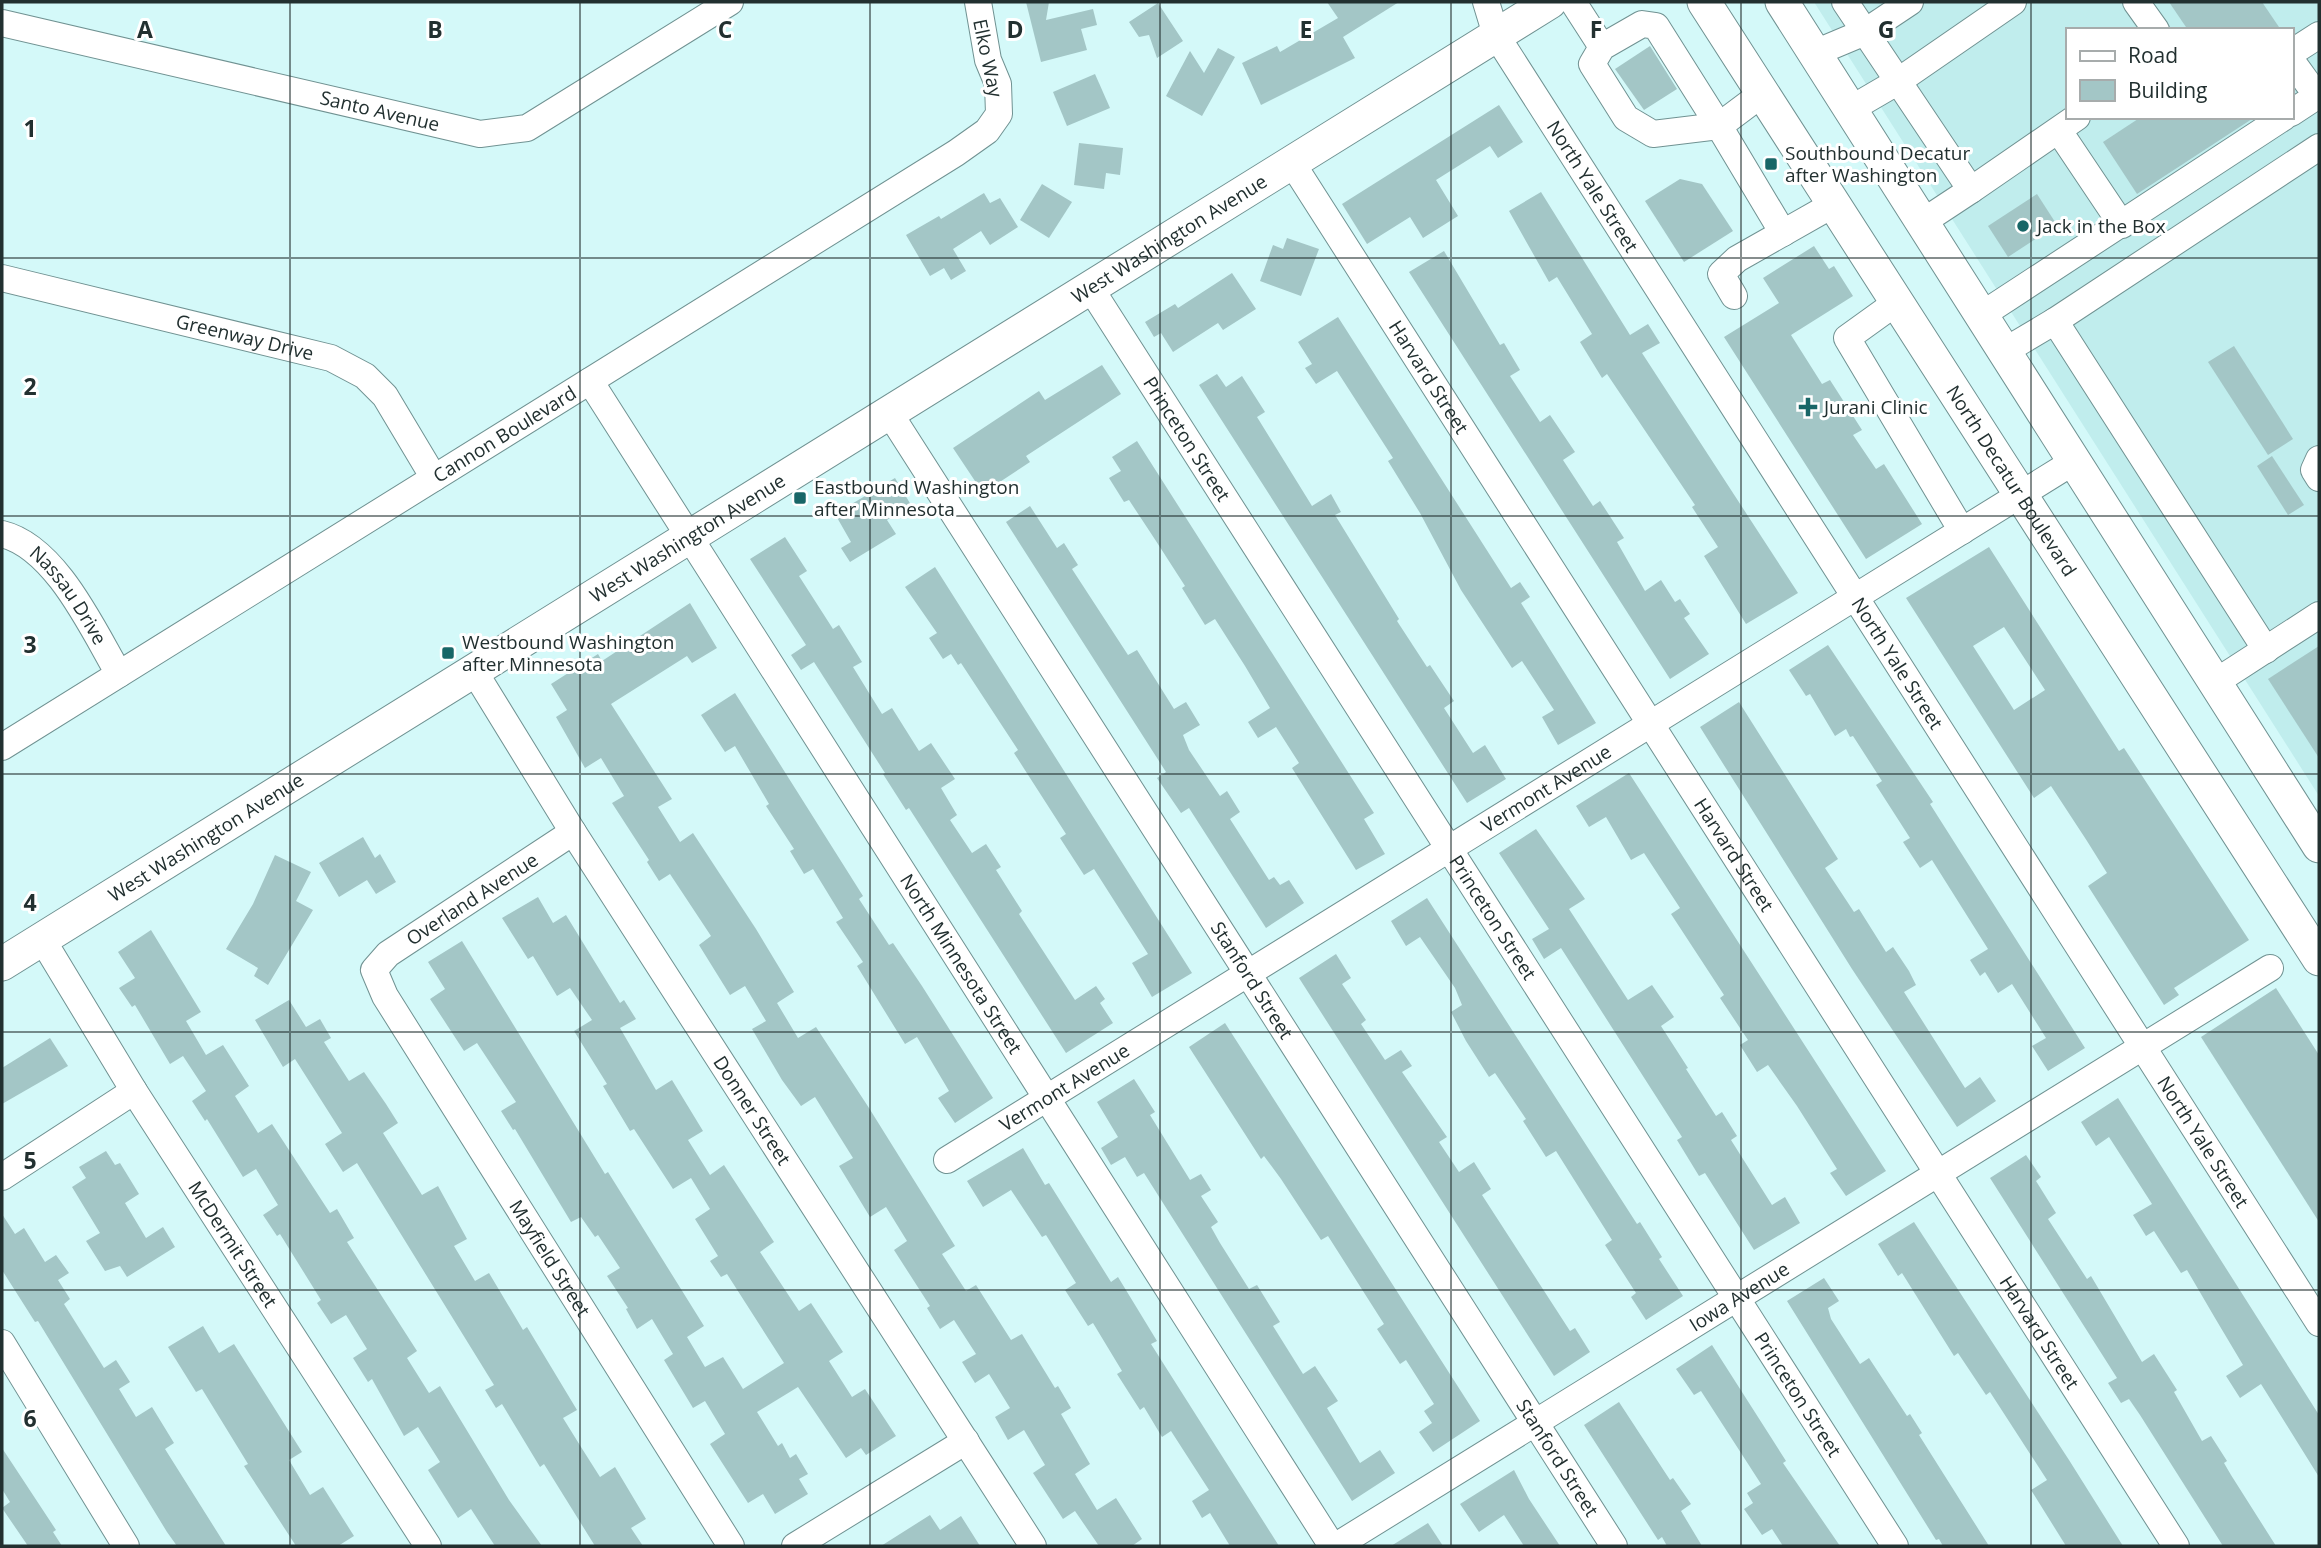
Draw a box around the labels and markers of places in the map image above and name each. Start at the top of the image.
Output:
place label: Southbound Decatur after Washington [1785,140,1970,188]
marker: Southbound Decatur after Washington [1763,156,1779,172]
place label: Jack in the Box [2035,213,2166,239]
marker: Jack in the Box [2015,218,2031,234]
place label: Jurani Clinic [1822,394,1928,420]
marker: Jurani Clinic [1798,397,1818,417]
place label: Eastbound Washington after Minnesota [814,474,1019,522]
marker: Eastbound Washington after Minnesota [792,490,808,506]
place label: Westbound Washington after Minnesota [462,629,674,677]
marker: Westbound Washington after Minnesota [440,645,456,661]

